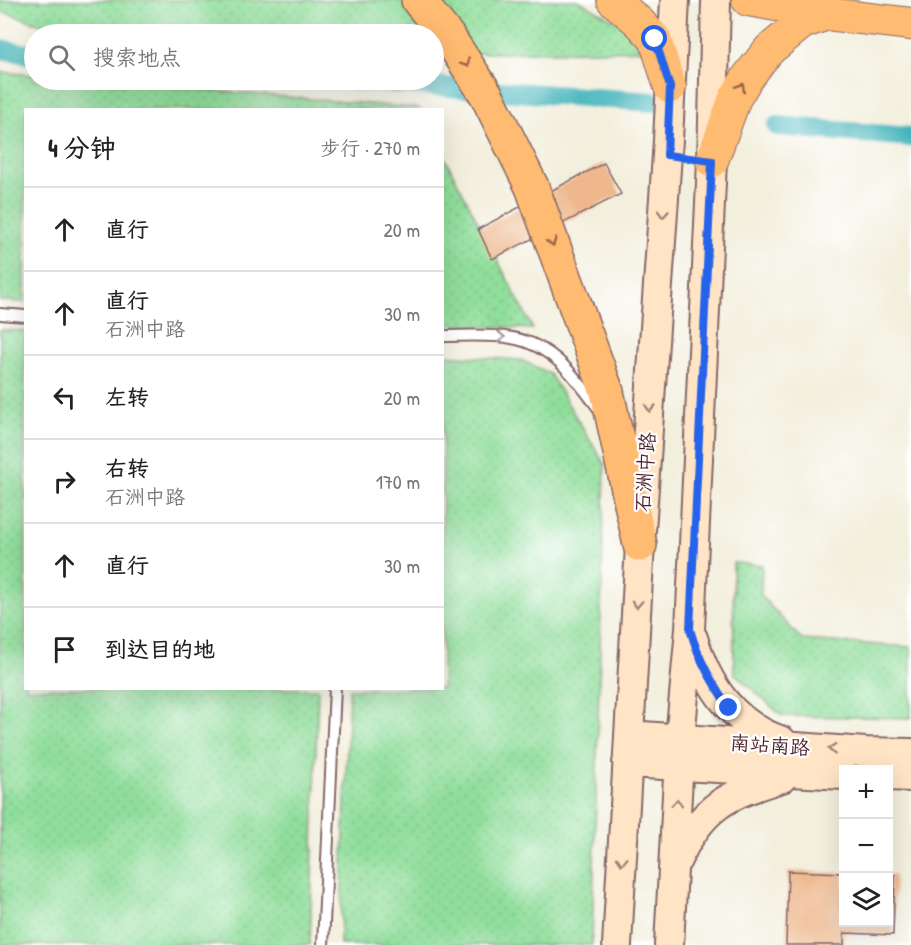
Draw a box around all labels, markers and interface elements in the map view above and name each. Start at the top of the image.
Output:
search box [24,24,444,90]
route start [641,25,667,51]
icon: search [45,41,78,74]
text: 搜索地点 [93,42,181,72]
one-way arrow [459,57,470,68]
one-way arrow [734,83,746,93]
text: 4 分钟 [48,130,116,165]
text: 步行 · 270 m [320,134,420,161]
one-way arrow [657,209,670,218]
icon: ahead [48,213,81,246]
text: 直行 [105,214,149,244]
text: 20 m [383,216,420,243]
one-way arrow [545,236,558,247]
text: 直行 [105,285,149,315]
icon: ahead [48,297,81,330]
text: 30 m [384,300,420,327]
text: 石洲中路 [105,315,185,342]
one-way arrow [496,331,505,344]
icon: left [48,381,81,414]
text: 左转 [105,382,149,412]
text: 20 m [383,384,420,411]
one-way arrow [643,404,656,413]
street label: 石洲中路 [628,430,661,513]
text: 右转 [105,453,149,483]
icon: right [48,465,81,498]
text: 170 m [376,468,420,495]
text: 石洲中路 [105,483,185,510]
icon: ahead [48,549,81,582]
text: 直行 [105,550,149,580]
text: 30 m [384,552,420,579]
one-way arrow [630,599,643,608]
icon: arrive [48,633,81,666]
text: 到达目的地 [105,634,215,664]
route end [715,694,741,720]
street label: 南站南路 [729,728,812,761]
one-way arrow [827,743,836,756]
map controls [839,765,893,927]
button: + [839,765,893,819]
one-way arrow [670,798,683,807]
button: − [839,819,893,873]
one-way arrow [615,857,628,866]
button: layers [839,873,893,927]

